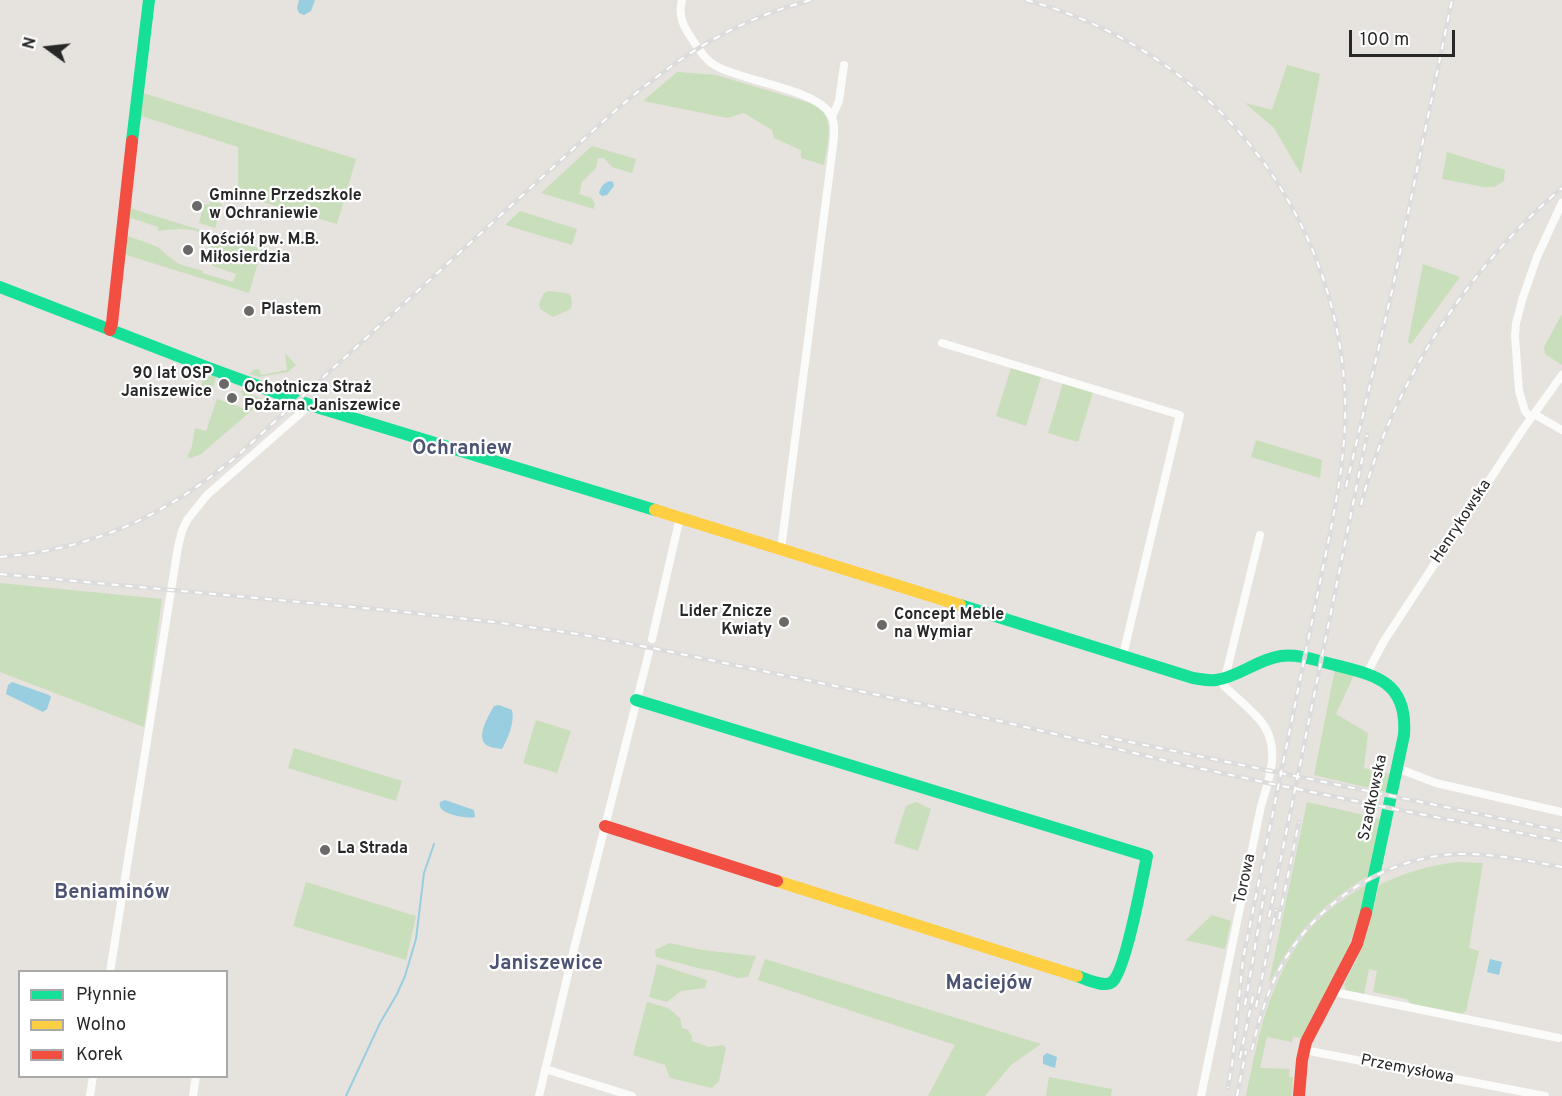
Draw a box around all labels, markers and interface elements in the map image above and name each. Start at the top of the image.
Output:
north arrow [18,18,78,78]
scale bar [1352,18,1458,56]
text: 100 m [1360,29,1409,52]
text: N [19,35,42,51]
place label: Gminne Przedszkole w Ochraniewie [209,187,362,225]
marker: Gminne Przedszkole w Ochraniewie [190,199,204,213]
place label: Kościół pw. M.B. Miłosierdzia [200,231,319,269]
marker: Kościół pw. M.B. Miłosierdzia [181,243,195,257]
place label: Plastem [261,301,322,321]
marker: Plastem [242,304,256,318]
place label: 90 lat OSP Janiszewice [121,365,212,403]
marker: 90 lat OSP Janiszewice [217,377,231,391]
place label: Ochotnicza Straż Pożarna Janiszewice [244,379,401,417]
marker: Ochotnicza Straż Pożarna Janiszewice [225,391,239,405]
district label: Ochraniew [412,438,512,462]
street label: Henrykowska [1428,476,1496,568]
place label: Lider Znicze Kwiaty [679,603,772,641]
place label: Concept Meble na Wymiar [894,606,1004,644]
marker: Lider Znicze Kwiaty [777,615,791,629]
marker: Concept Meble na Wymiar [875,618,889,632]
street label: Szadkowska [1356,753,1392,843]
place label: La Strada [337,840,408,860]
marker: La Strada [318,843,332,857]
street label: Torowa [1231,852,1261,906]
district label: Beniaminów [54,882,170,906]
district label: Janiszewice [489,953,603,977]
legend [18,970,228,1078]
district label: Maciejów [945,973,1033,997]
text: Płynnie [76,984,137,1007]
text: Wolno [76,1014,126,1037]
text: Korek [76,1044,123,1067]
street label: Przemysłowa [1359,1052,1455,1088]

